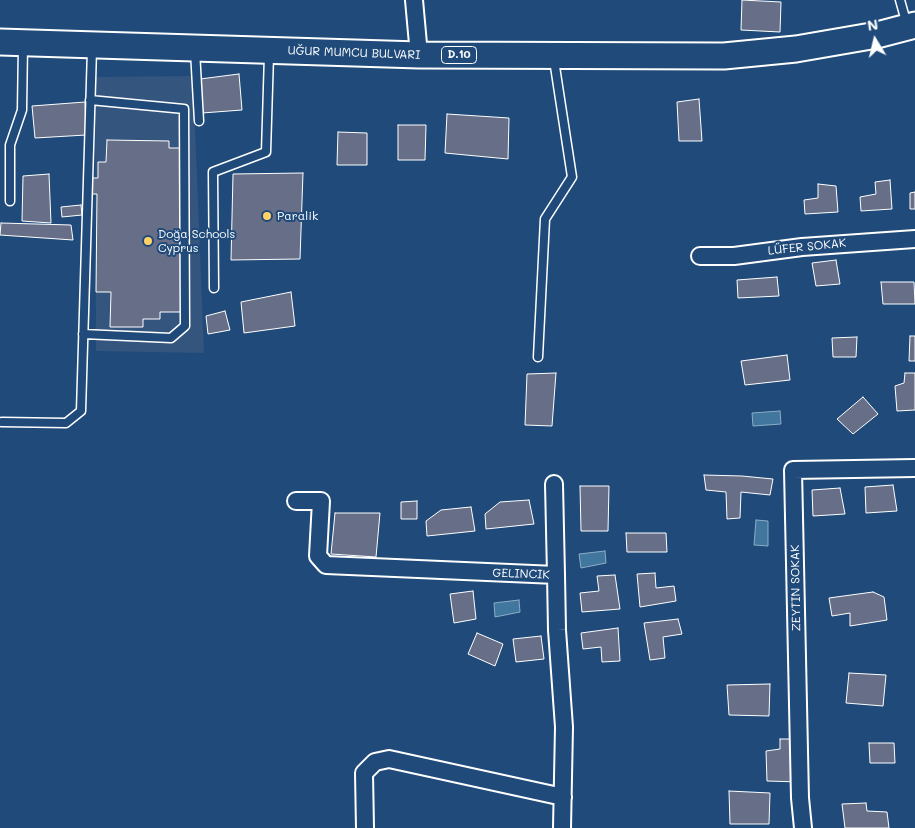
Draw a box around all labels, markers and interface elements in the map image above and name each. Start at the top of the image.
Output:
text: N [866,14,879,35]
north arrow [850,15,900,65]
street label: UĞUR MUMCU BULVARI [287,43,421,63]
road number: D.10 [442,46,476,64]
place label: Paralik [277,209,318,223]
marker: Paralik [261,210,273,222]
place label: Doğa Schools Cyprus [158,227,235,255]
marker: Doğa Schools Cyprus [142,235,154,247]
street label: LŰFER SOKAK [767,236,847,258]
street label: ZEYTIN SOKAK [788,545,804,631]
street label: GELINCIK [492,566,550,582]

